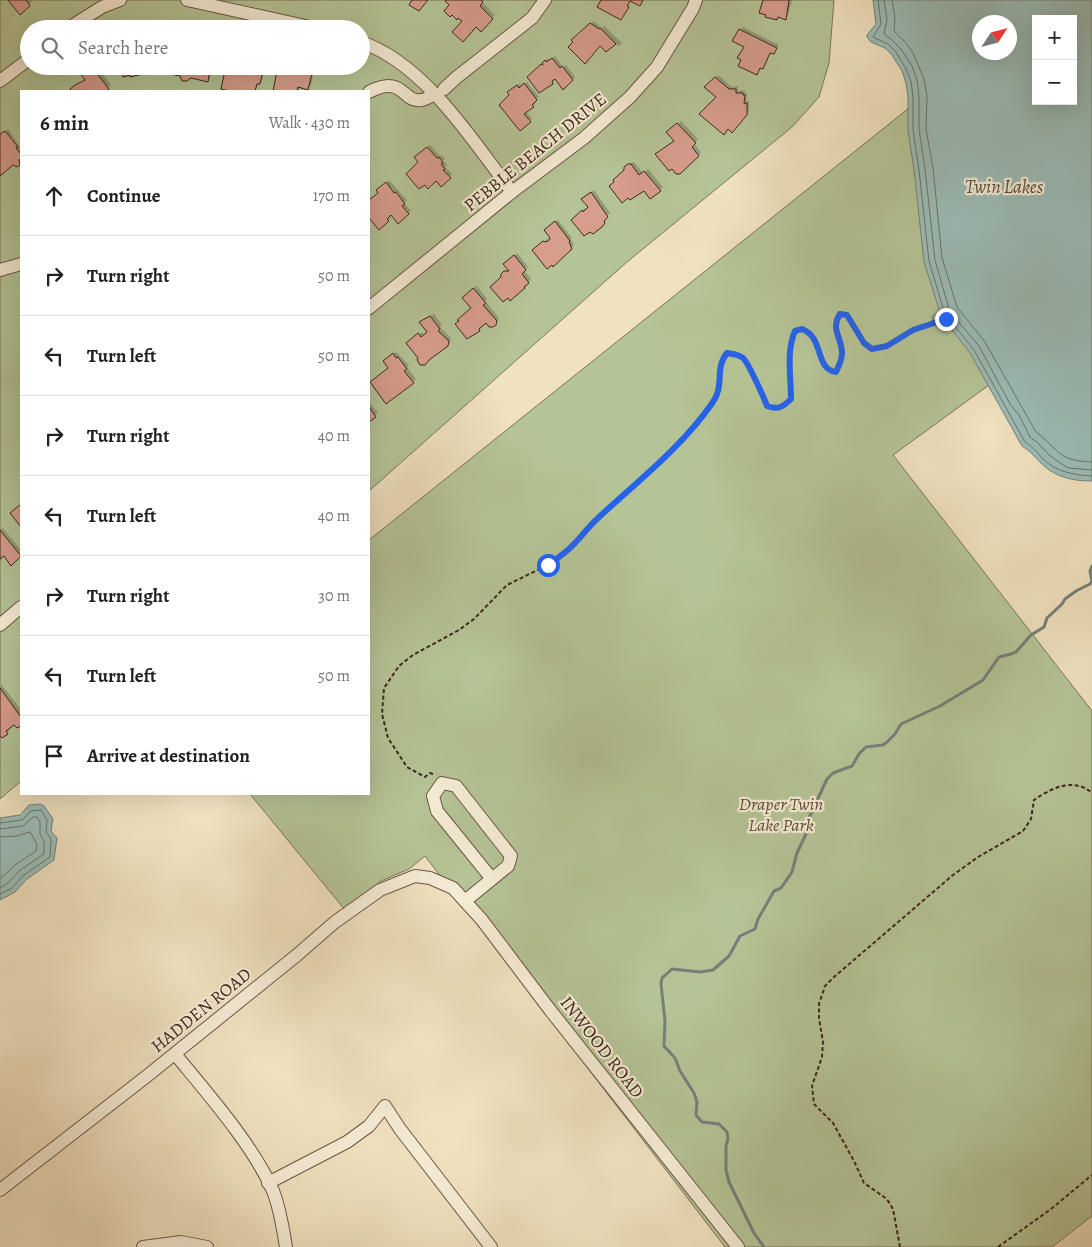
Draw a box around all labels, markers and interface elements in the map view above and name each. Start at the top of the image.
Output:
north arrow [972,15,1017,60]
map controls [1032,15,1077,105]
button: + [1032,15,1077,60]
search box [20,20,370,75]
icon: search [38,34,66,62]
text: Search here [78,35,168,61]
button: − [1032,60,1077,105]
street label: PEBBLE BEACH DRIVE [459,87,611,217]
text: 6 min [40,109,89,137]
text: Walk · 430 m [269,112,350,134]
water label: Twin Lakes [965,174,1044,200]
icon: ahead [40,182,68,210]
text: Continue [87,183,161,209]
text: 170 m [313,185,350,207]
icon: right [40,262,68,290]
text: Turn right [87,263,169,289]
text: 50 m [318,265,350,287]
route end [935,308,958,331]
icon: left [40,342,68,370]
text: Turn left [87,343,156,369]
text: 50 m [318,345,350,367]
icon: right [40,422,68,450]
text: Turn right [87,423,169,449]
text: 40 m [318,425,350,447]
icon: left [40,502,68,530]
text: Turn left [87,503,156,529]
text: 40 m [318,505,350,527]
route start [537,554,560,577]
icon: right [40,582,68,610]
text: Turn right [87,583,169,609]
text: 30 m [318,585,350,607]
icon: left [40,662,68,690]
text: Turn left [87,663,156,689]
text: 50 m [318,665,350,687]
icon: arrive [40,742,68,770]
text: Arrive at destination [87,743,250,769]
park label: Draper Twin Lake Park [739,792,823,837]
street label: HADDEN ROAD [146,962,256,1058]
street label: INWOOD ROAD [555,991,649,1103]

